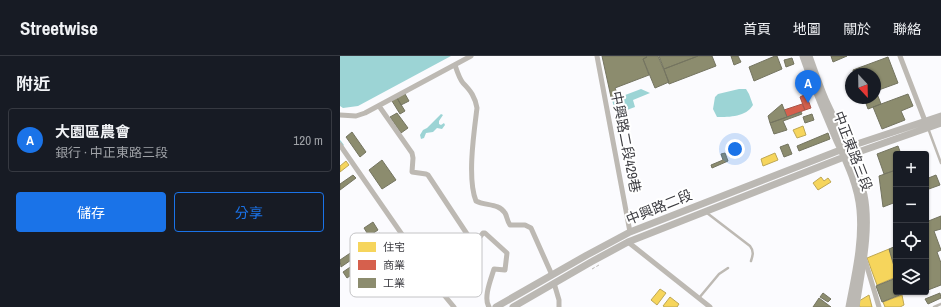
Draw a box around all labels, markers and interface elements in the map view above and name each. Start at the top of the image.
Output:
text: Streetwise [20,15,98,41]
text: 首頁 [743,20,771,38]
text: 地圖 [793,20,821,38]
text: 關於 [843,20,871,38]
text: 聯絡 [893,20,921,38]
north arrow [845,68,881,104]
pin: A [795,70,821,103]
text: 附近 [16,72,50,95]
street label: 中興路二段429巷 [607,90,645,194]
street label: 中正東路三段 [830,109,876,193]
text: 大園區農會 [55,121,130,142]
text: A [26,132,34,149]
text: 120 m [293,132,323,149]
your location [725,139,745,159]
text: 銀行 · 中正東路三段 [55,144,168,161]
map controls [893,151,929,295]
button: + [893,151,929,187]
street label: 中興路二段 [623,186,695,228]
button: − [893,187,929,223]
button: 儲存 [16,192,166,232]
button: 分享 [174,192,324,232]
button: locate [893,223,929,259]
legend [350,233,482,297]
text: 住宅 [383,240,405,254]
text: 商業 [383,258,405,272]
button: layers [893,259,929,295]
text: 工業 [383,276,405,290]

